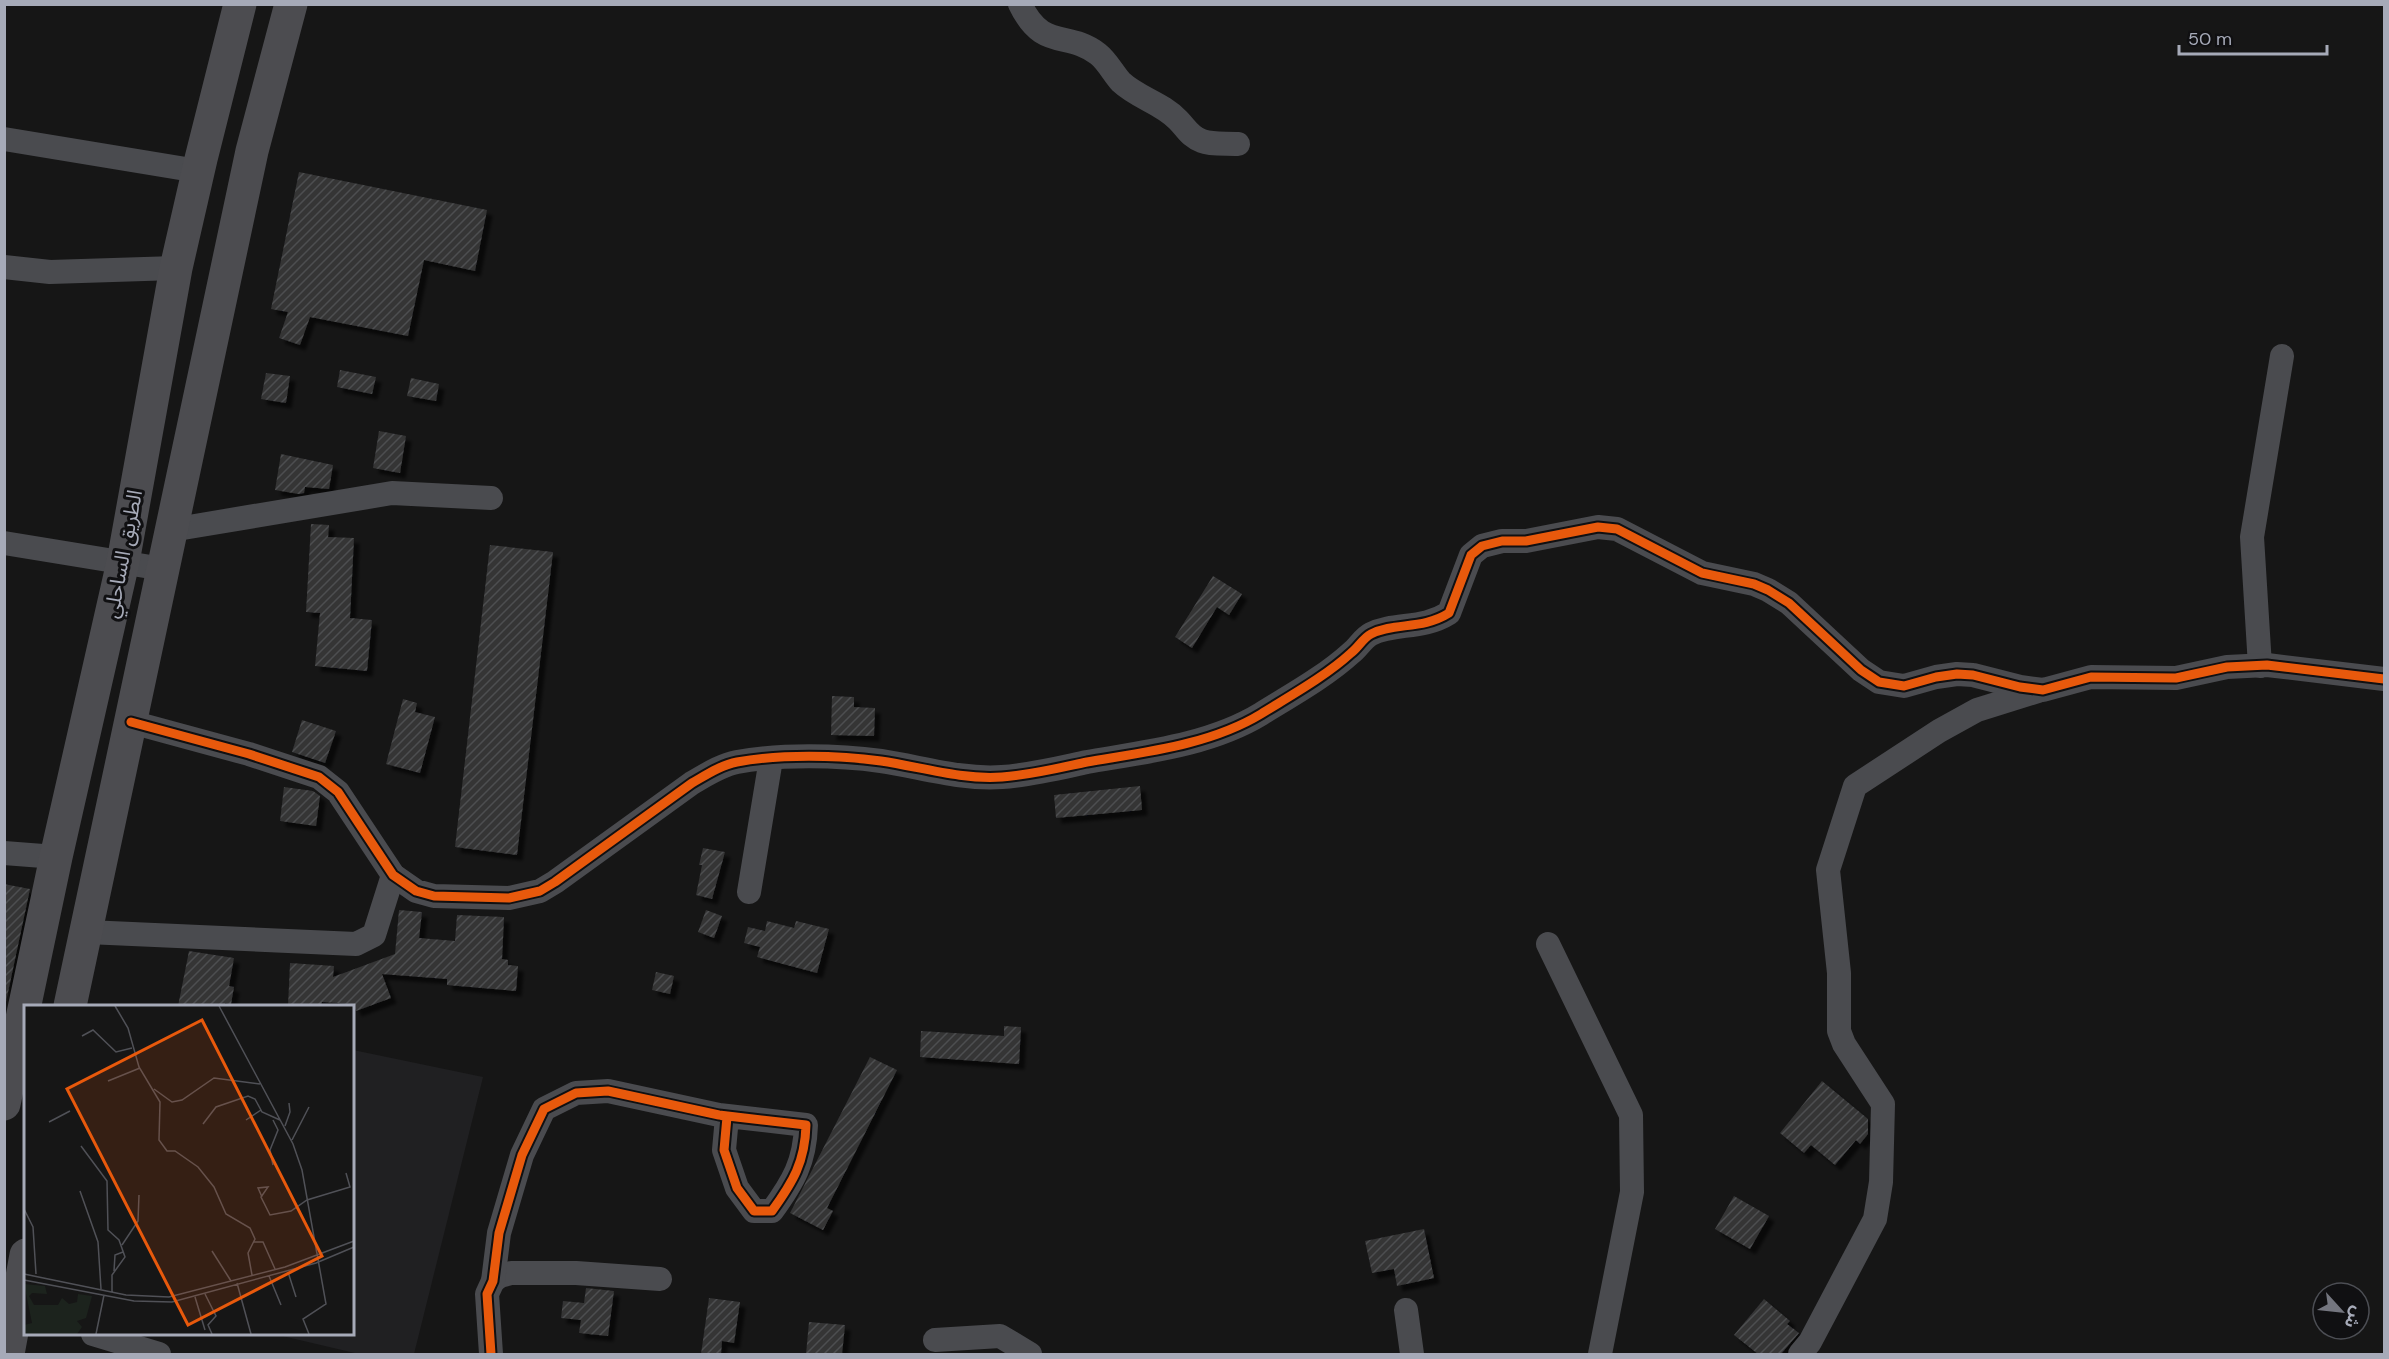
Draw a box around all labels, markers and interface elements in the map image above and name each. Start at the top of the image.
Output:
scale bar [2179,18,2328,56]
text: 50 m [2188,27,2232,51]
street label: الطريق الساحلي [97,487,151,621]
inset map [24,1005,354,1335]
north arrow [2311,1281,2371,1341]
text: ش [2340,1303,2368,1332]

